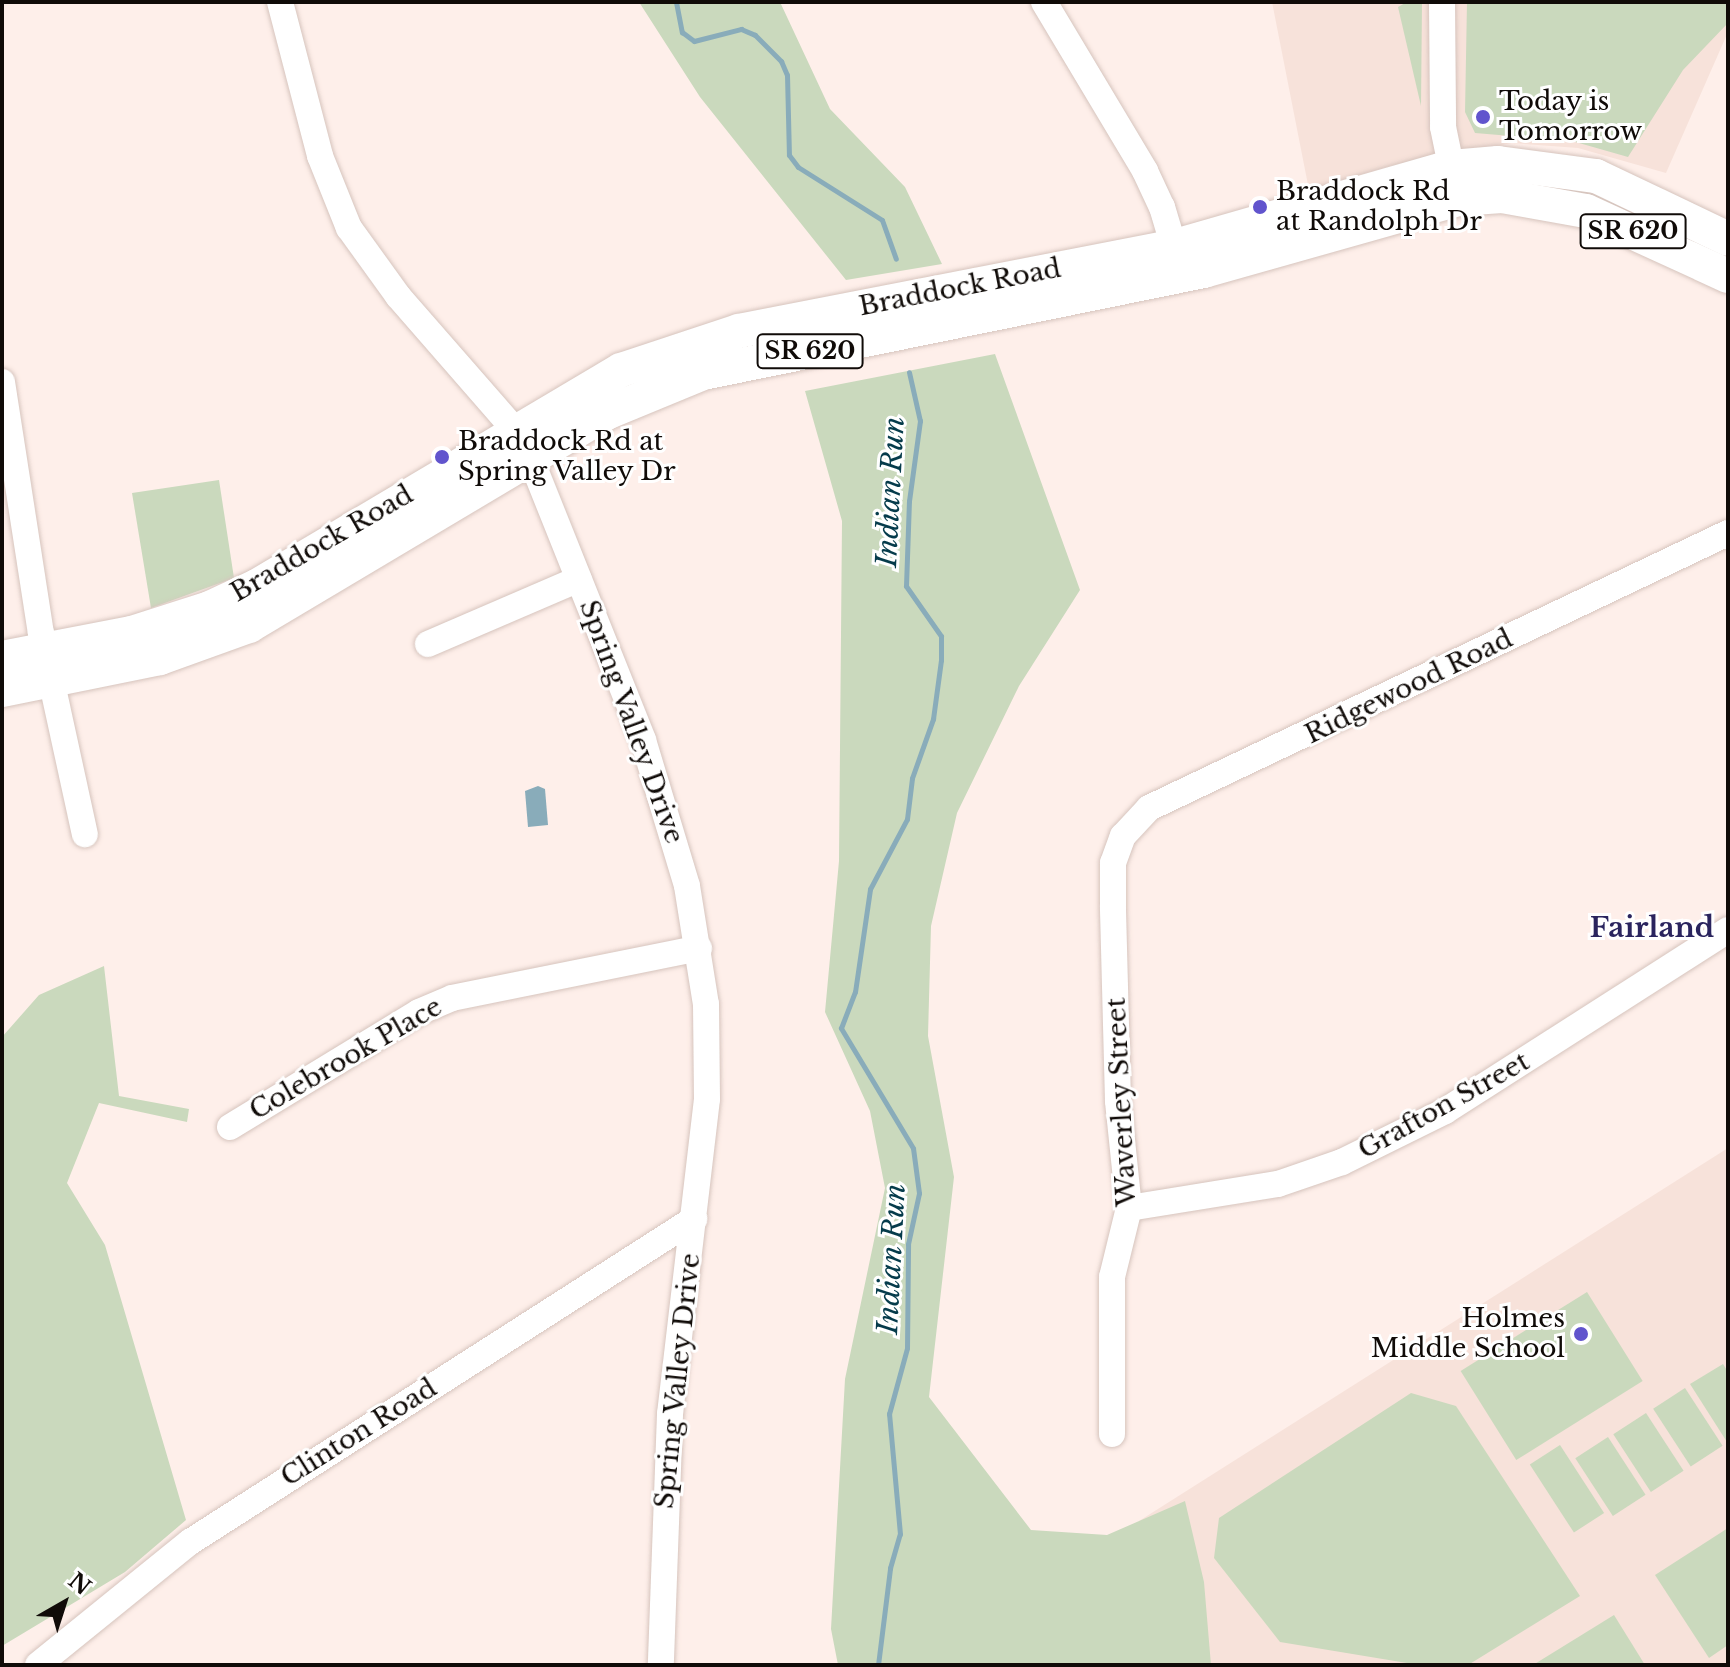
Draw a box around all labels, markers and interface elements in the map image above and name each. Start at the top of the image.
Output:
place label: Today is Tomorrow [1499,86,1642,148]
marker: Today is Tomorrow [1474,108,1492,126]
place label: Braddock Rd at Randolph Dr [1276,176,1482,238]
marker: Braddock Rd at Randolph Dr [1251,198,1269,216]
road number: SR 620 [1579,211,1687,251]
street label: Braddock Road [856,253,1064,323]
road number: SR 620 [756,331,864,371]
water label: Indian Run [870,415,912,569]
place label: Braddock Rd at Spring Valley Dr [458,426,678,488]
marker: Braddock Rd at Spring Valley Dr [433,448,451,466]
street label: Braddock Road [225,479,419,609]
street label: Spring Valley Drive [572,595,690,849]
street label: Ridgewood Road [1300,623,1518,751]
district label: Fairland [1590,911,1714,945]
street label: Colebrook Place [244,991,448,1127]
street label: Waverley Street [1101,996,1143,1208]
street label: Grafton Street [1353,1046,1535,1166]
water label: Indian Run [871,1182,913,1336]
street label: Spring Valley Drive [649,1251,707,1511]
place label: Holmes Middle School [1371,1303,1565,1364]
marker: Holmes Middle School [1572,1325,1590,1343]
street label: Clinton Road [275,1373,443,1493]
north arrow [24,1563,104,1643]
text: N [63,1567,96,1601]

